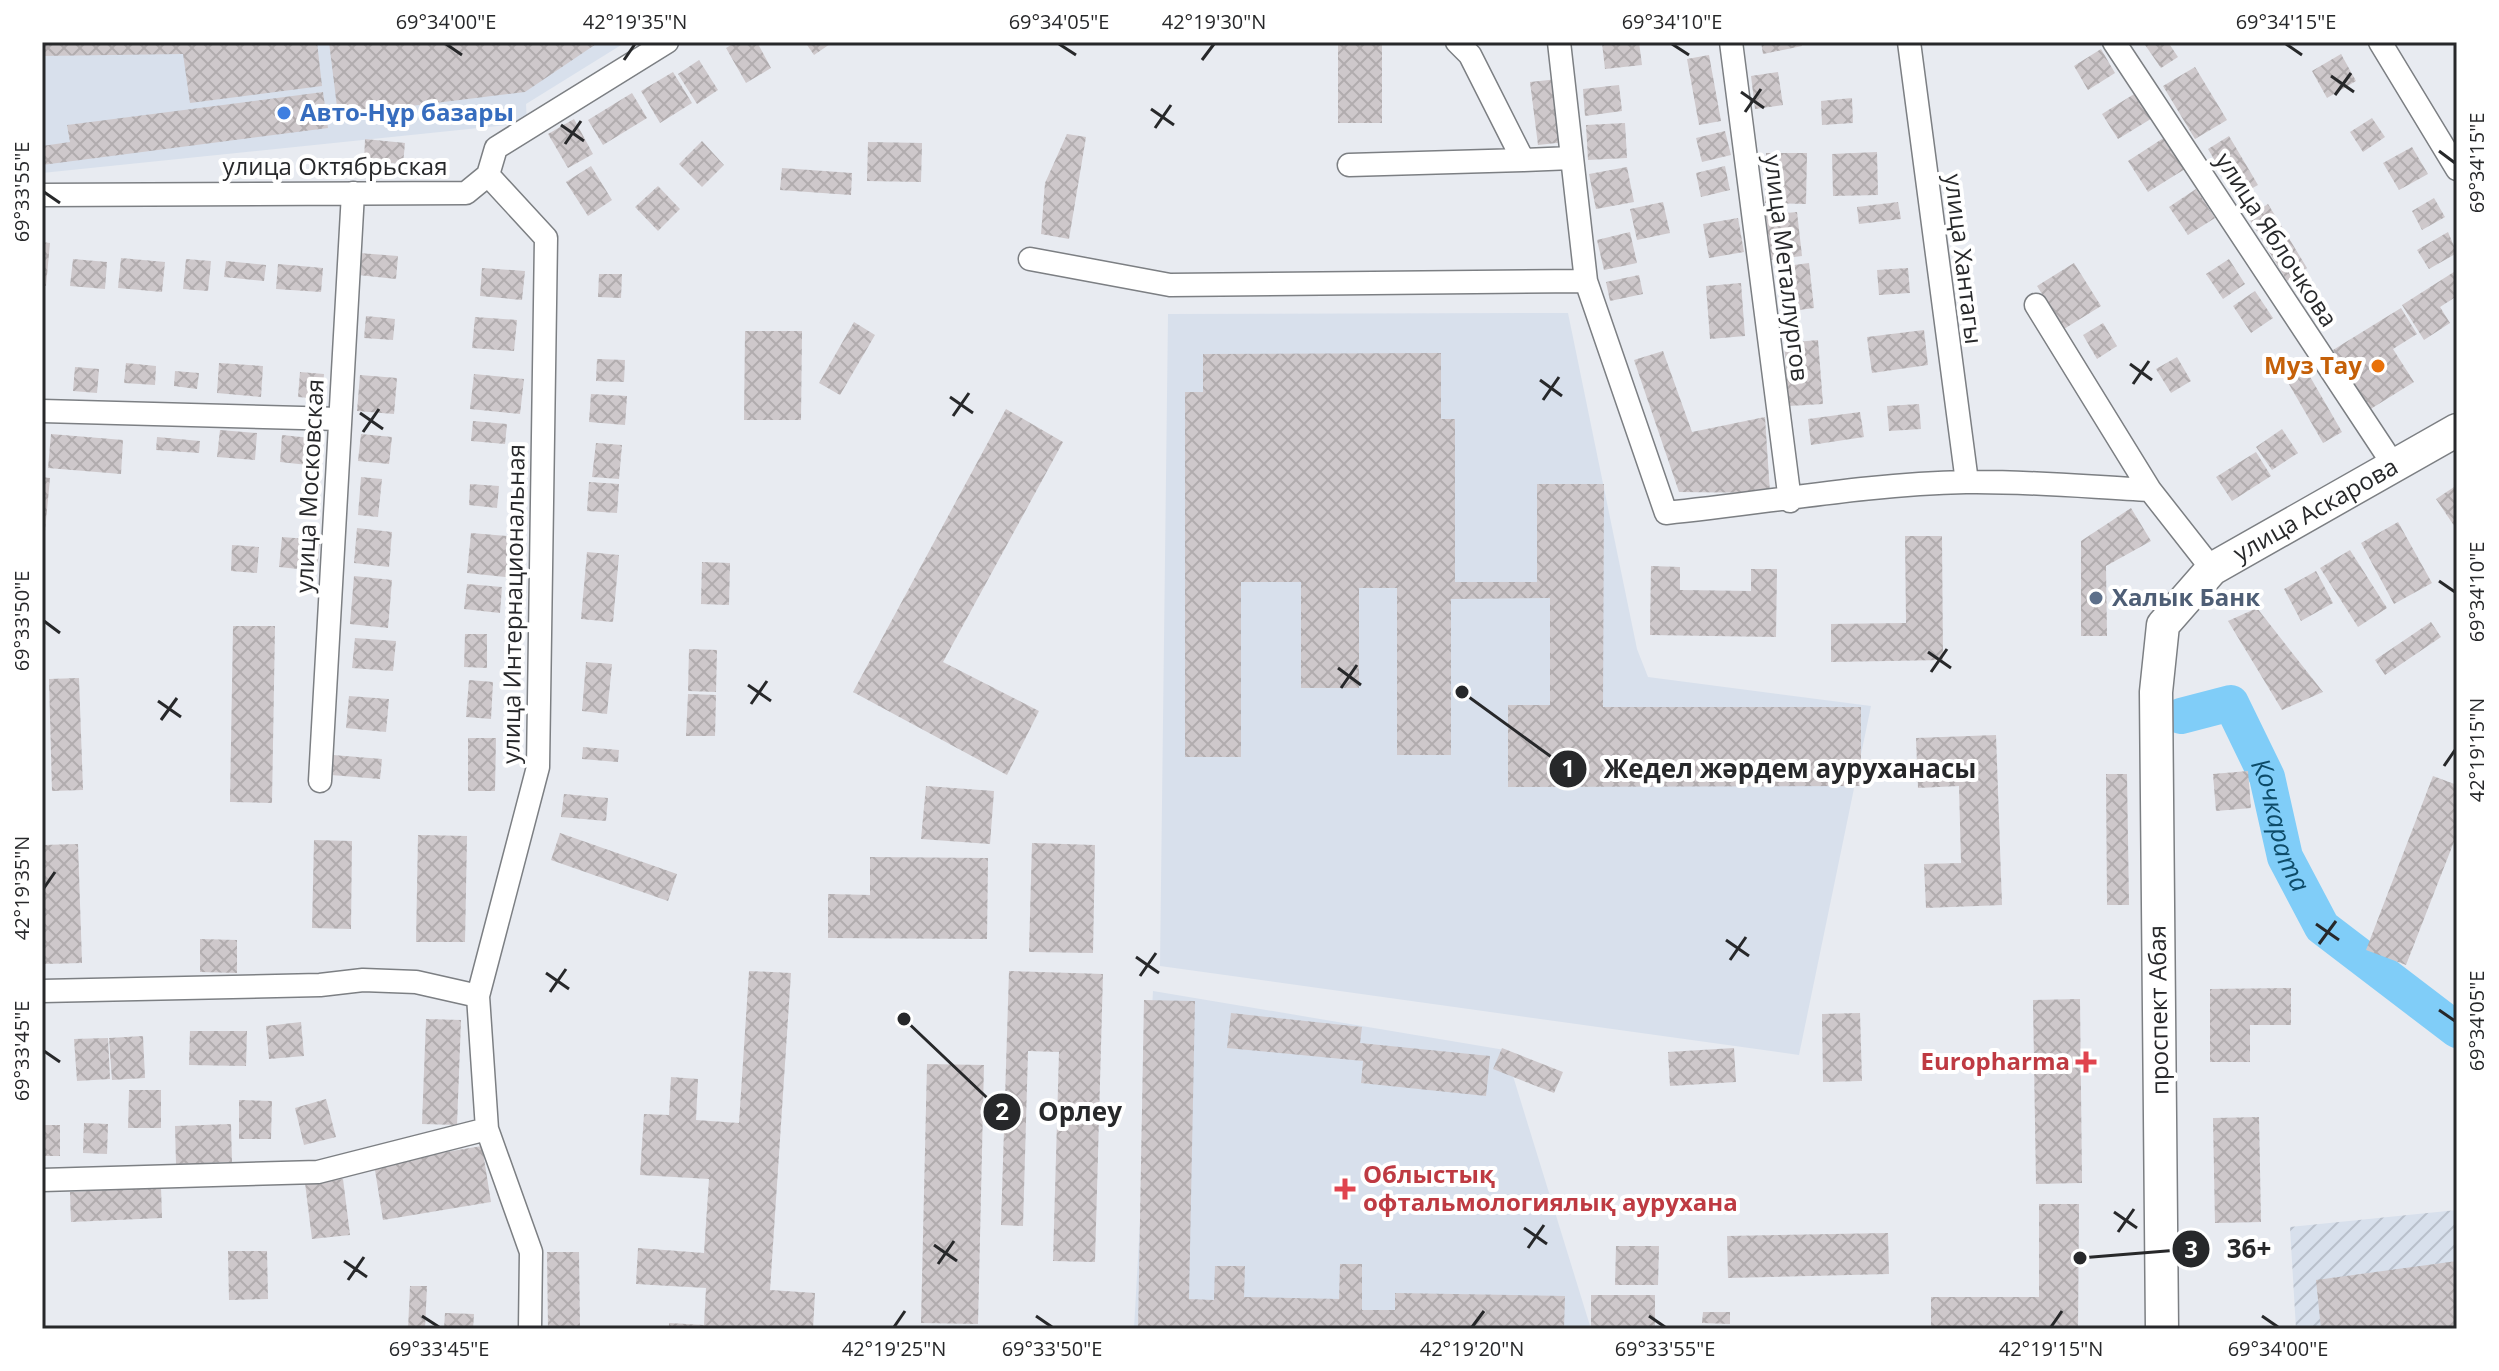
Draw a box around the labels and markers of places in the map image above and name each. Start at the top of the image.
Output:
place label: Авто-Нұр базары [300,95,514,128]
marker: Авто-Нұр базары [275,104,293,122]
place label: Муз Тау [2264,348,2362,381]
marker: Муз Тау [2369,357,2387,375]
place label: Халык Банк [2112,580,2260,613]
marker: Халык Банк [2087,589,2105,607]
callout: Жедел жәрдем ауруханасы [1548,744,1992,794]
place label: Europharma [1921,1044,2070,1077]
marker: Europharma [2077,1053,2095,1071]
callout: Орлеу [982,1087,1138,1137]
place label: Облыстық офтальмологиялық аурухана [1363,1157,1738,1218]
marker: Облыстық офтальмологиялық аурухана [1334,1178,1356,1200]
callout: 36+ [2171,1224,2288,1274]

